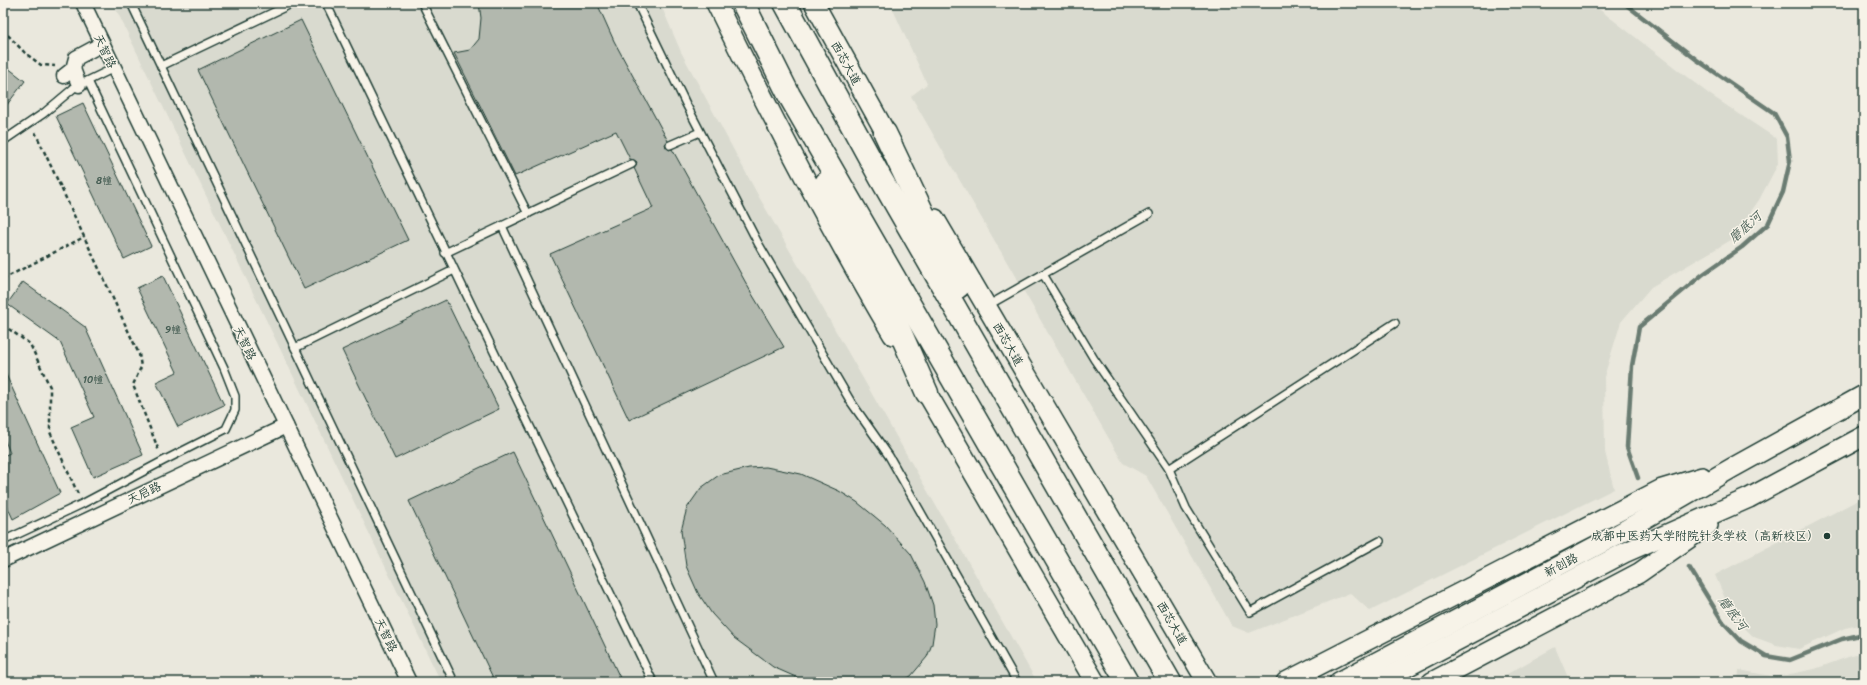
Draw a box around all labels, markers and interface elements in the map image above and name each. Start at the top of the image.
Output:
street label: 天智路 [87,30,123,72]
street label: 西芯大道 [825,37,867,89]
house number: 8幢 [96,172,112,190]
water label: 磨底河 [1723,204,1769,249]
street label: 西芯大道 [986,318,1030,370]
house number: 9幢 [165,321,181,339]
street label: 天智路 [227,322,263,364]
house number: 10幢 [83,371,103,389]
street label: 天启路 [123,475,165,511]
place label: 成都中医药大学附院针灸学校（高新校区） [1591,525,1819,547]
marker: 成都中医药大学附院针灸学校（高新校区） [1822,531,1832,541]
street label: 新创路 [1540,547,1582,583]
water label: 磨底河 [1712,590,1755,637]
street label: 西芯大道 [1150,597,1194,649]
street label: 天智路 [368,614,404,656]

